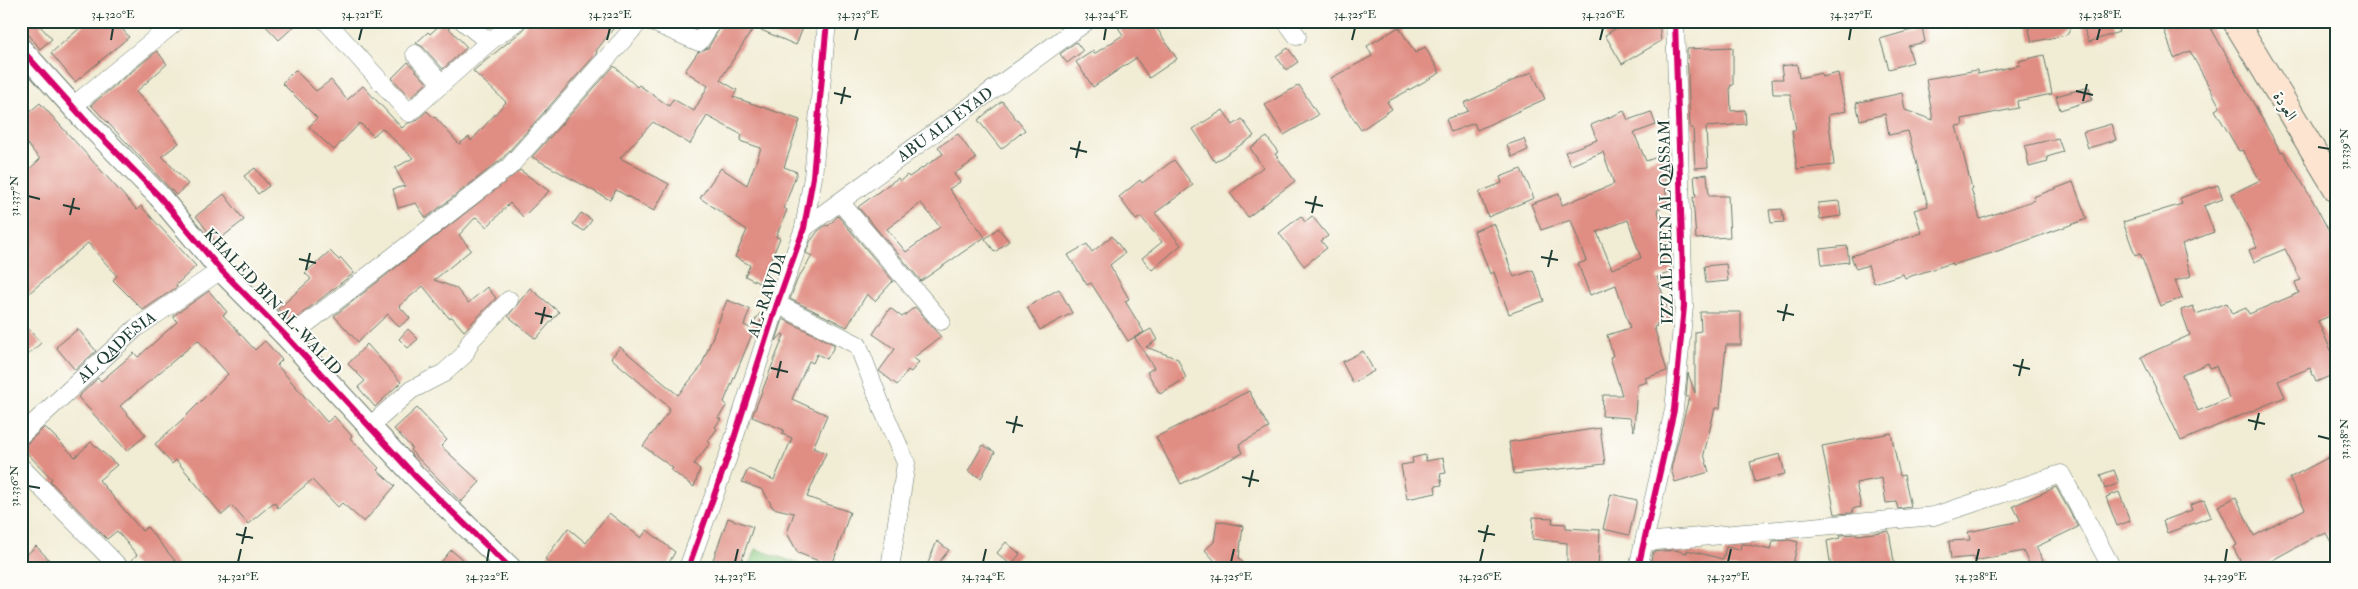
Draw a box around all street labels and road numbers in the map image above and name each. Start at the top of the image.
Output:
street label: ABU ALI EYAD [892,83,997,167]
street label: العودة [2269,88,2301,124]
street label: IZZ AL DEEN AL QASSAM [1654,120,1678,324]
street label: KHALED BIN AL-WALID [200,224,346,380]
street label: AL-RAWDA [743,250,791,341]
street label: AL QADESIA [73,307,160,388]

